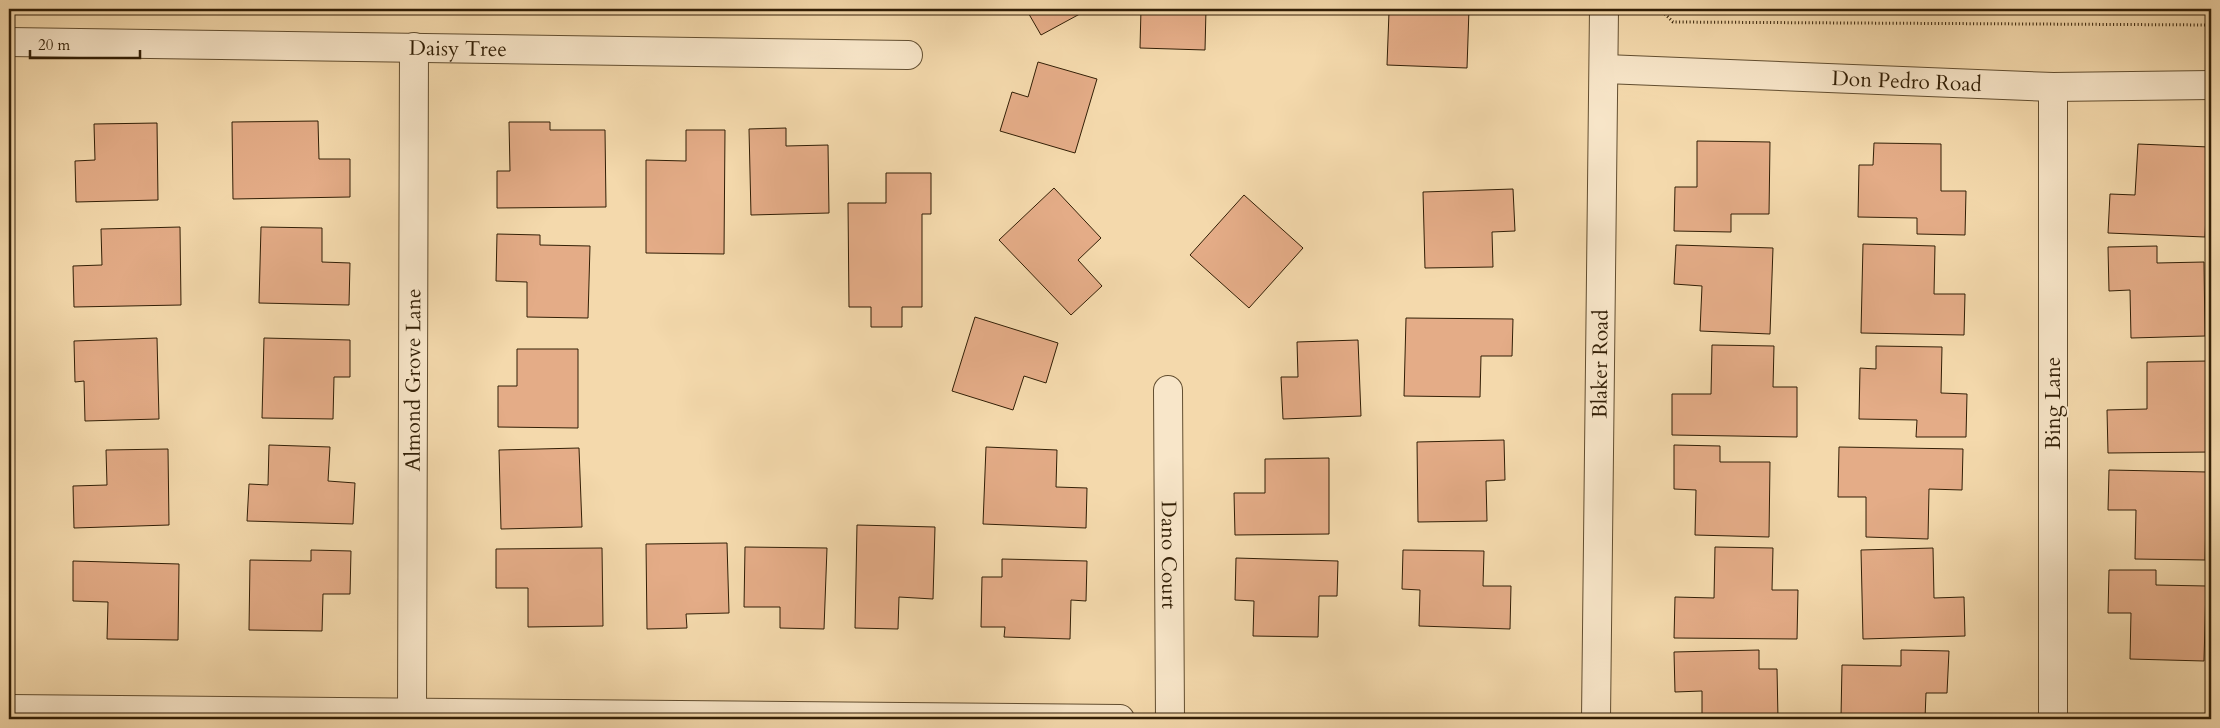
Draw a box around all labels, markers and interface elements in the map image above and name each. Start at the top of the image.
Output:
scale bar [30,28,140,60]
street label: Daisy Tree [409,33,507,64]
text: 20 m [38,35,70,55]
street label: Don Pedro Road [1831,64,1982,99]
street label: Almond Grove Lane [398,288,428,472]
street label: Blaker Road [1585,309,1615,419]
street label: Bing Lane [2039,357,2068,449]
street label: Dano Court [1154,501,1184,610]

